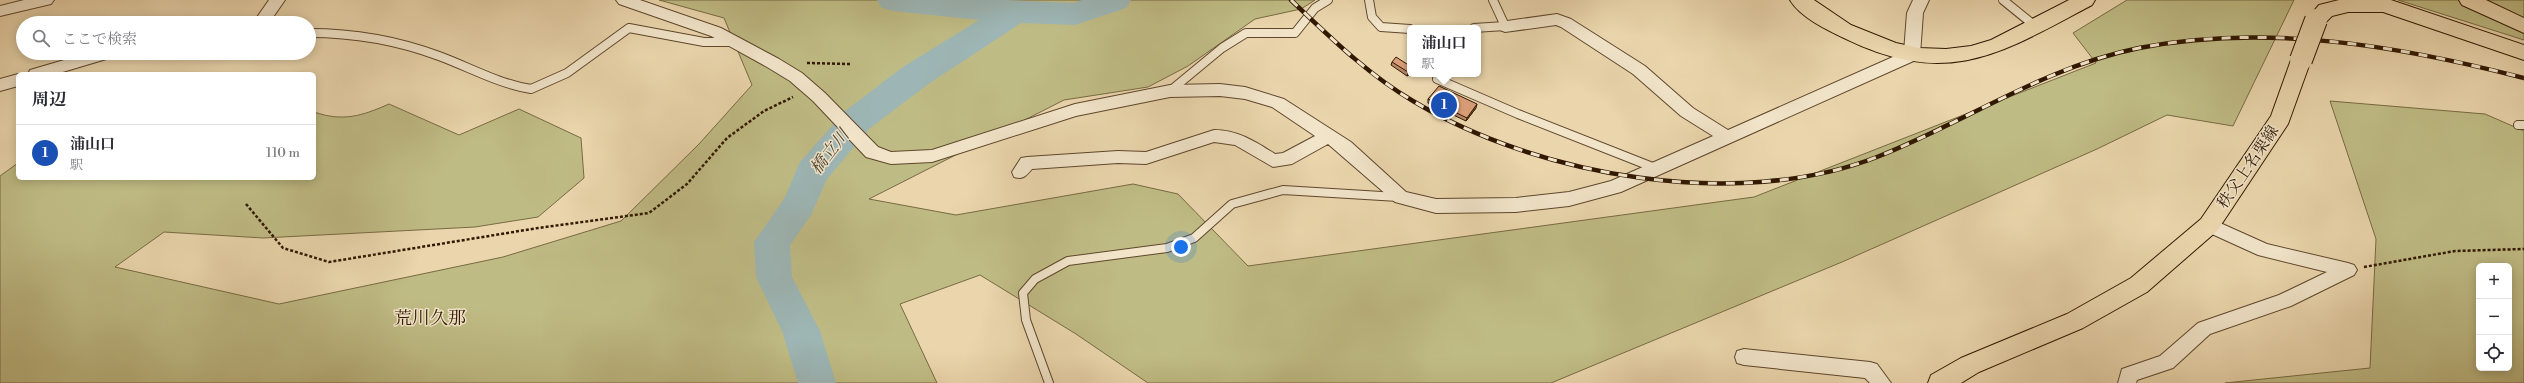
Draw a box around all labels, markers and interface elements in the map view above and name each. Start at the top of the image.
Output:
search box [16,16,316,60]
popup [1407,25,1481,77]
icon: search [30,27,52,49]
text: ここで検索 [62,30,137,49]
text: 浦山口 [1421,34,1467,53]
text: 駅 [1421,56,1435,72]
text: 周辺 [32,89,66,111]
pin: 1 [1431,90,1457,120]
street label: 秩父上名栗線 [2213,122,2283,212]
water label: 橋立川 [806,124,856,179]
text: 浦山口 [70,135,115,154]
text: 1 [42,145,48,161]
text: 110 m [266,145,300,161]
text: 駅 [70,157,83,173]
your location [1171,237,1191,257]
map controls [2476,263,2512,371]
button: + [2476,263,2512,299]
button: − [2476,299,2512,335]
district label: 荒川久那 [394,307,466,330]
button: locate [2476,335,2512,371]

